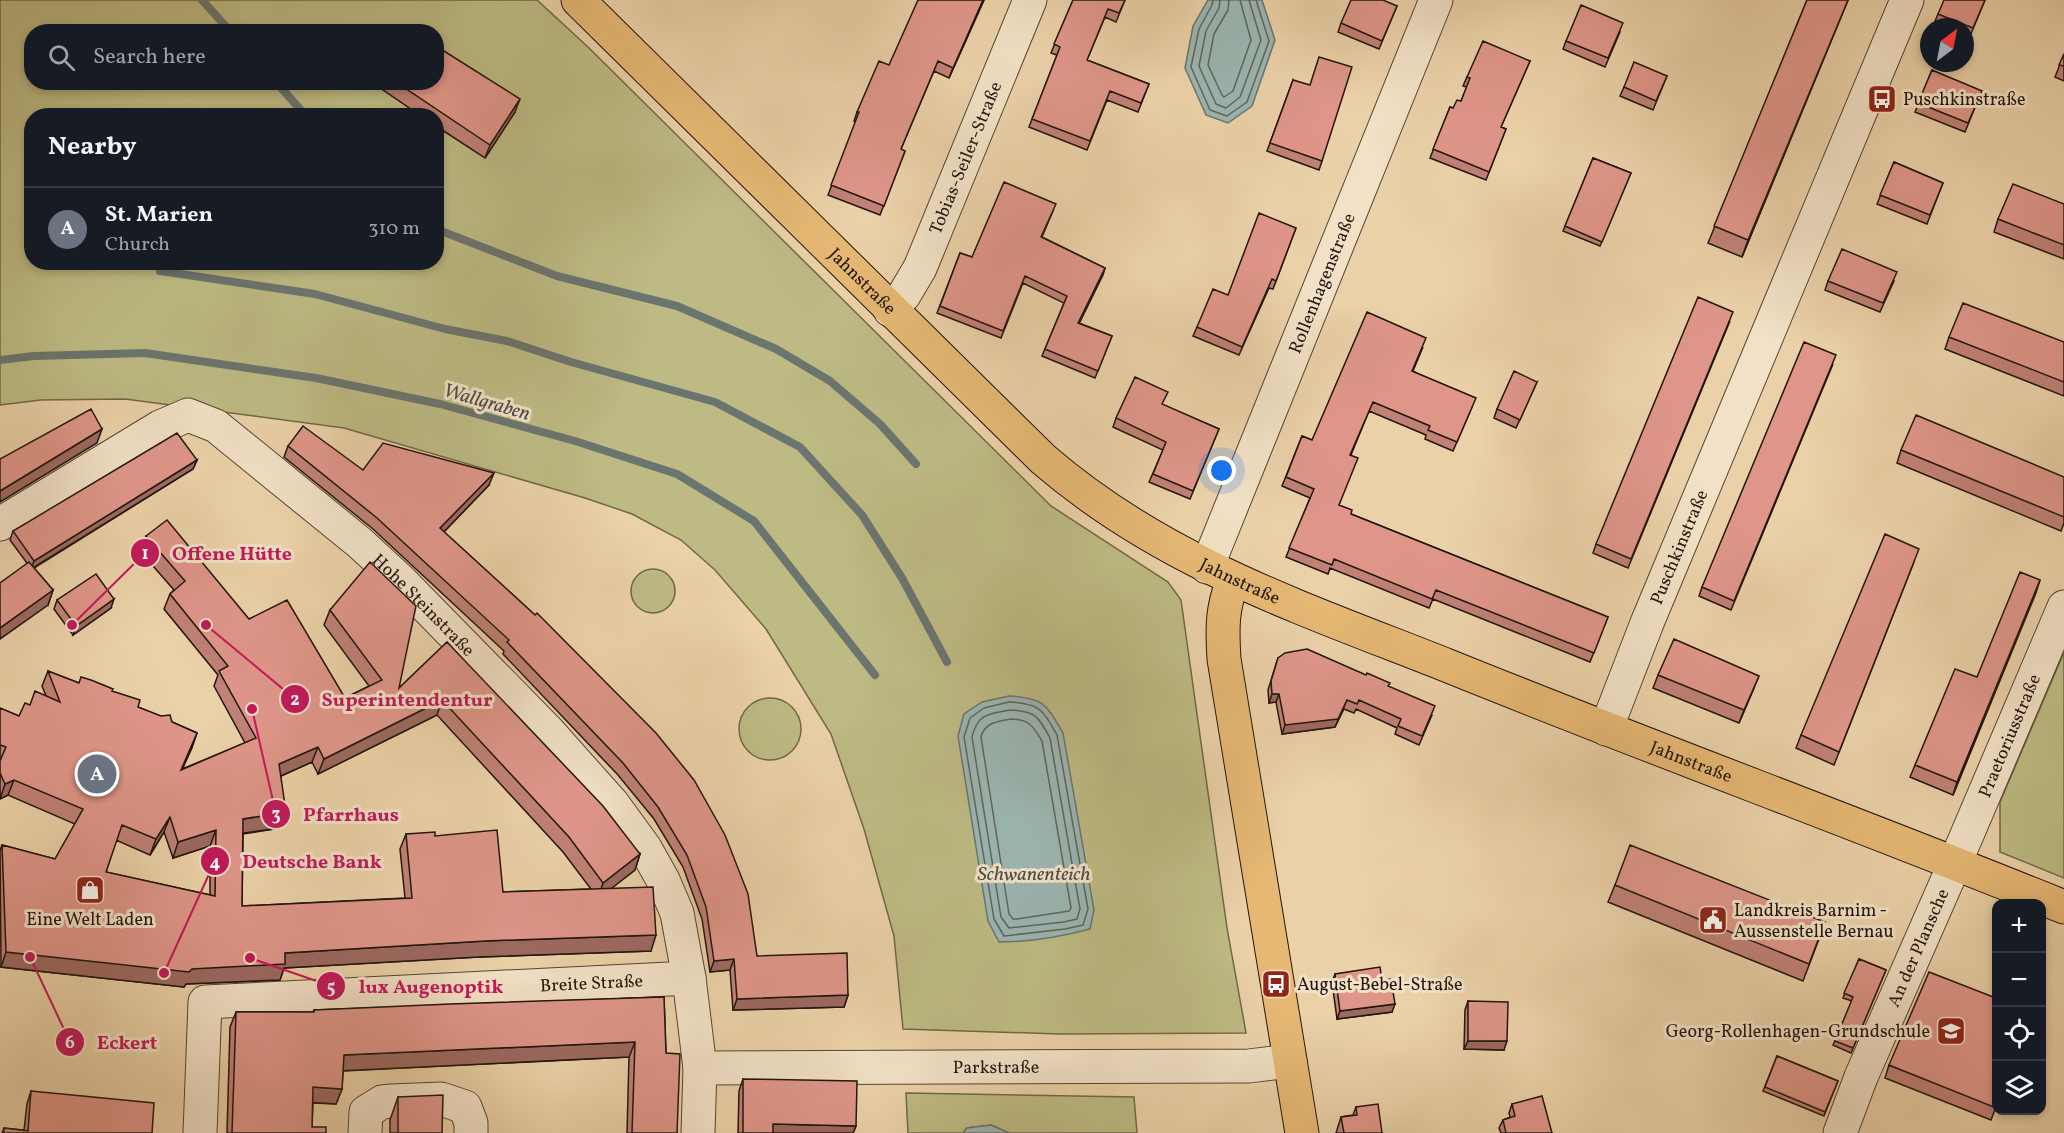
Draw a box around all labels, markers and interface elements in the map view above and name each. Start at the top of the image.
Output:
north arrow [1920,18,1974,72]
search box [24,24,444,90]
icon: search [45,41,78,74]
text: Search here [93,42,206,73]
street label: Tobias-Seiler-Straße [924,78,1009,239]
bus stop icon: Puschkinstraße [1866,83,1898,115]
place label: Puschkinstraße [1903,88,2025,113]
text: Nearby [48,129,137,165]
text: St. Marien [105,200,213,231]
street label: Rollenhagenstraße [1283,210,1363,358]
text: A [60,215,75,243]
text: 310 m [368,215,420,243]
text: Church [105,231,170,259]
street label: Jahnstraße [822,243,901,321]
water label: Wallgraben [440,377,533,429]
your location [1207,456,1236,485]
street label: Puschkinstraße [1645,486,1715,609]
callout: Offene Hütte [130,534,304,572]
text: Offene Hütte [172,541,292,569]
text: 1 [141,542,149,567]
street label: Hohe Steinstraße [366,549,480,663]
street label: Jahnstraße [1195,553,1284,612]
street label: Praetoriusstraße [1973,671,2048,802]
callout: Superintendentur [280,680,505,718]
text: Superintendentur [322,687,493,715]
text: 2 [290,688,300,713]
street label: Jahnstraße [1646,736,1735,790]
pin: A [78,752,116,796]
callout: Pfarrhaus [261,795,411,833]
text: Pfarrhaus [303,802,399,830]
text: 3 [271,803,281,828]
callout: Deutsche Bank [200,842,394,880]
text: Deutsche Bank [242,849,382,877]
text: 4 [210,851,221,876]
water label: Schwanenteich [978,861,1090,889]
shop icon: Eine Welt Laden [74,874,106,906]
street label: An der Plansche [1882,885,1956,1012]
place label: Landkreis Barnim - Aussenstelle Bernau [1734,899,1894,945]
map controls [1992,899,2046,1115]
button: + [1992,899,2046,953]
public building icon: Landkreis Barnim - Aussenstelle Bernau [1697,904,1729,936]
place label: Eine Welt Laden [26,908,154,933]
button: − [1992,953,2046,1007]
callout: lux Augenoptik [316,967,515,1005]
bus stop icon: August-Bebel-Straße [1260,968,1292,1000]
street label: Breite Straße [539,969,644,999]
place label: August-Bebel-Straße [1297,973,1463,998]
text: lux Augenoptik [359,974,503,1002]
text: 5 [327,976,335,1001]
button: locate [1992,1007,2046,1061]
school or university icon: Georg-Rollenhagen-Grundschule [1935,1015,1967,1047]
place label: Georg-Rollenhagen-Grundschule [1666,1020,1930,1045]
callout: Eckert [55,1023,169,1061]
text: Eckert [97,1030,158,1058]
text: 6 [65,1031,75,1056]
street label: Parkstraße [953,1056,1039,1081]
button: layers [1992,1061,2046,1115]

